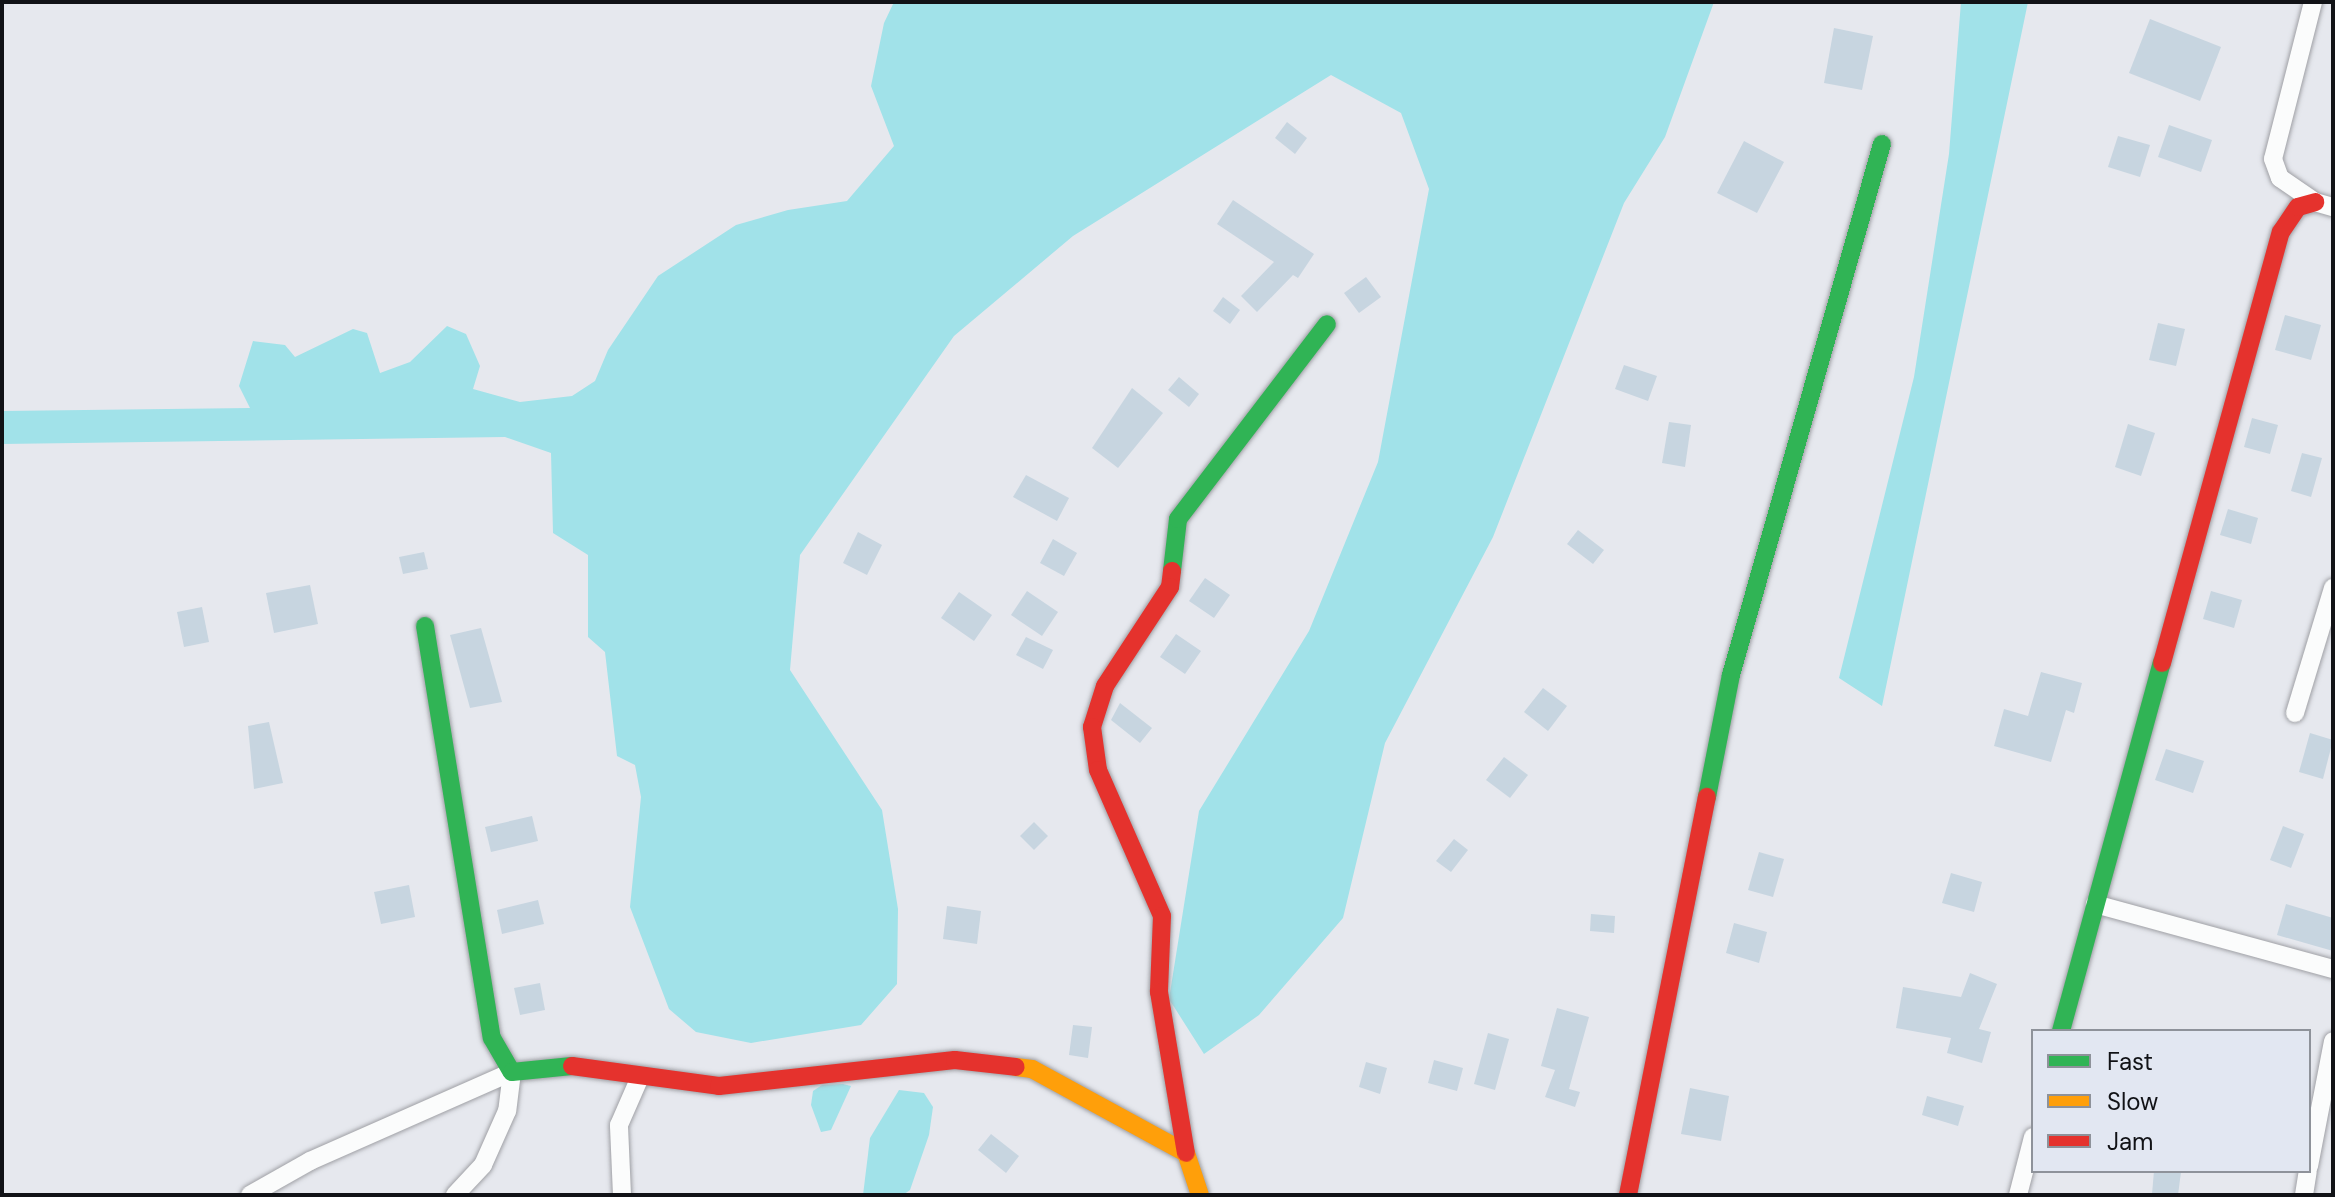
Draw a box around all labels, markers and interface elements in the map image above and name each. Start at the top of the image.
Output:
legend [2031,1029,2311,1173]
text: Fast [2107,1046,2153,1077]
text: Slow [2107,1086,2158,1117]
text: Jam [2107,1126,2153,1157]

